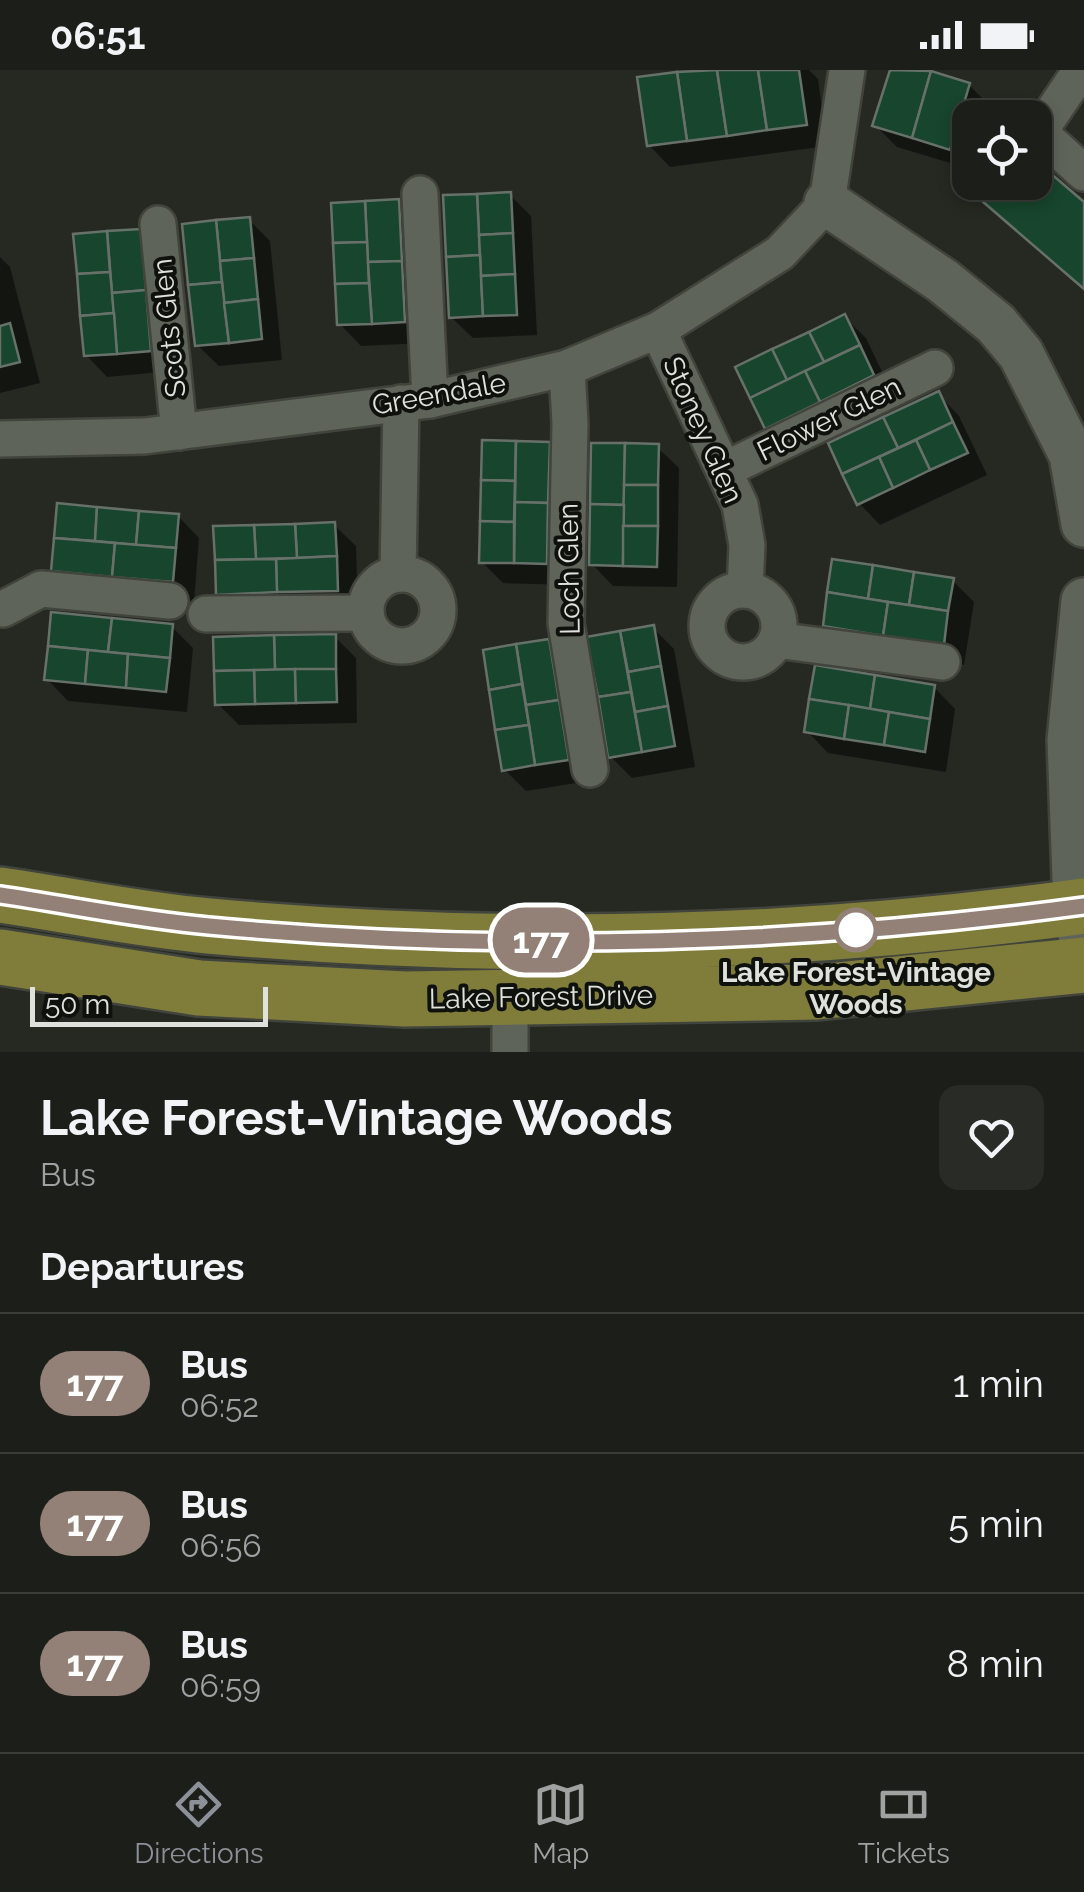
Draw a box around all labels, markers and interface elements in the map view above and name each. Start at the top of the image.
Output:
text: 06:51 [50,13,146,58]
map controls [952,100,1052,200]
button: locate [952,100,1052,200]
street label: Scots Glen [145,257,193,399]
street label: Stoney Glen [656,352,750,508]
street label: Greendale [369,366,509,422]
street label: Flower Glen [752,370,906,468]
street label: Loch Glen [551,503,587,635]
line badge: 177 [484,908,598,972]
marker: Lake Forest-Vintage Woods [835,909,877,951]
text: 177 [513,920,569,961]
place label: Lake Forest-Vintage Woods [721,956,991,1021]
street label: Lake Forest Drive [429,979,653,1015]
scale bar [30,982,268,1026]
text: 50 m [45,988,110,1021]
button: heart [939,1085,1044,1190]
text: Lake Forest-Vintage Woods [40,1090,673,1146]
text: Bus [40,1156,96,1193]
text: Departures [40,1244,245,1289]
text: Bus [180,1342,248,1387]
text: 1 min [953,1361,1044,1406]
text: 177 [67,1363,123,1404]
text: 06:52 [180,1387,259,1424]
text: Bus [180,1482,248,1527]
text: 5 min [948,1501,1044,1546]
text: 177 [67,1503,123,1544]
text: 06:56 [180,1527,262,1564]
text: Bus [180,1622,248,1667]
text: 8 min [946,1641,1044,1686]
text: 177 [67,1643,123,1684]
text: 06:59 [180,1667,261,1704]
tab: Directions [134,1777,264,1870]
tab: Map [532,1777,589,1870]
tab: Tickets [858,1777,950,1870]

